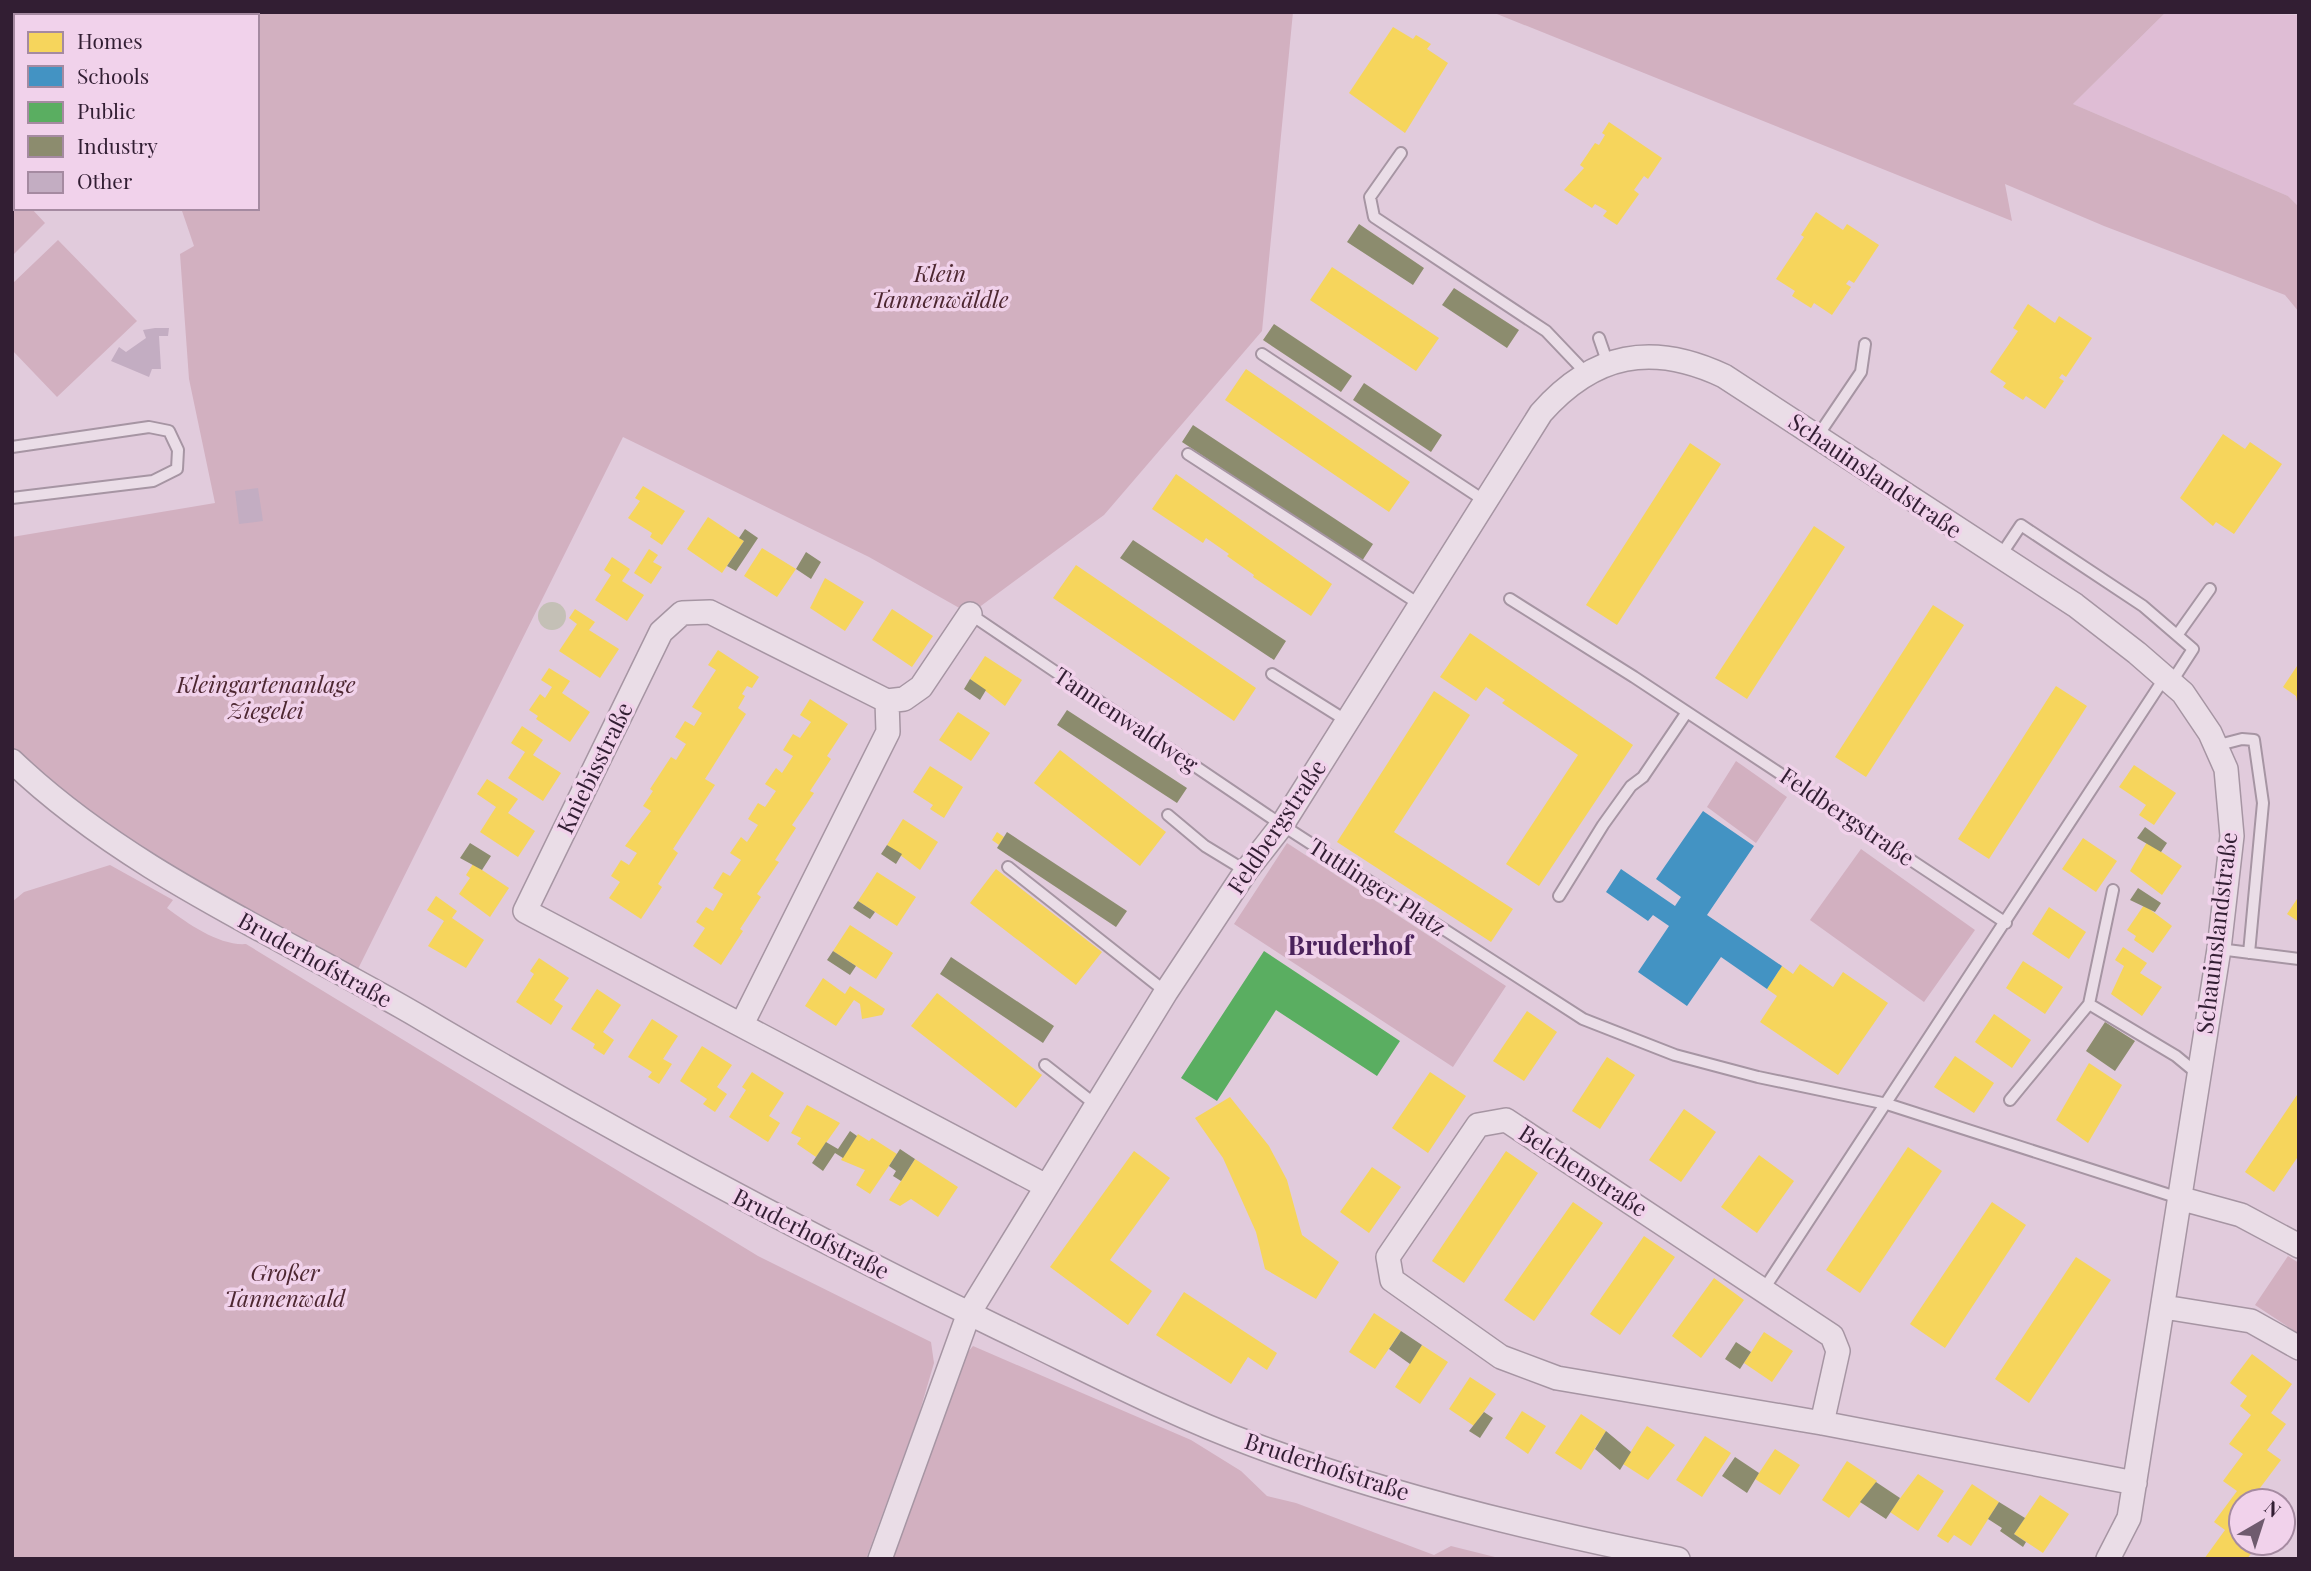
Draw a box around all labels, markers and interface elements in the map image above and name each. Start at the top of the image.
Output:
legend [14,14,259,210]
text: Homes [77,26,143,54]
text: Schools [77,61,149,89]
text: Public [77,96,135,124]
text: Industry [77,131,158,159]
text: Other [77,166,133,194]
park label: Klein Tannenwäldle [871,257,1009,314]
street label: Schauinslandstraße [1783,405,1969,544]
street label: Tannenwaldweg [1049,659,1205,779]
park label: Kleingartenanlage Ziegelei [175,668,356,725]
street label: Kniebisstraße [549,697,639,838]
street label: Feldbergstraße [1219,753,1332,899]
street label: Feldbergstraße [1775,759,1921,872]
street label: Tuttlinger Platz [1303,830,1452,942]
street label: Schauinslandstraße [2188,830,2243,1035]
street label: Bruderhofstraße [233,904,398,1014]
district label: Bruderhof [1288,927,1415,962]
street label: Belchenstraße [1513,1117,1654,1223]
street label: Bruderhofstraße [728,1180,895,1285]
park label: Großer Tannenwald [225,1256,346,1313]
street label: Bruderhofstraße [1241,1424,1414,1507]
north arrow [2227,1487,2297,1557]
text: N [2260,1494,2287,1523]

